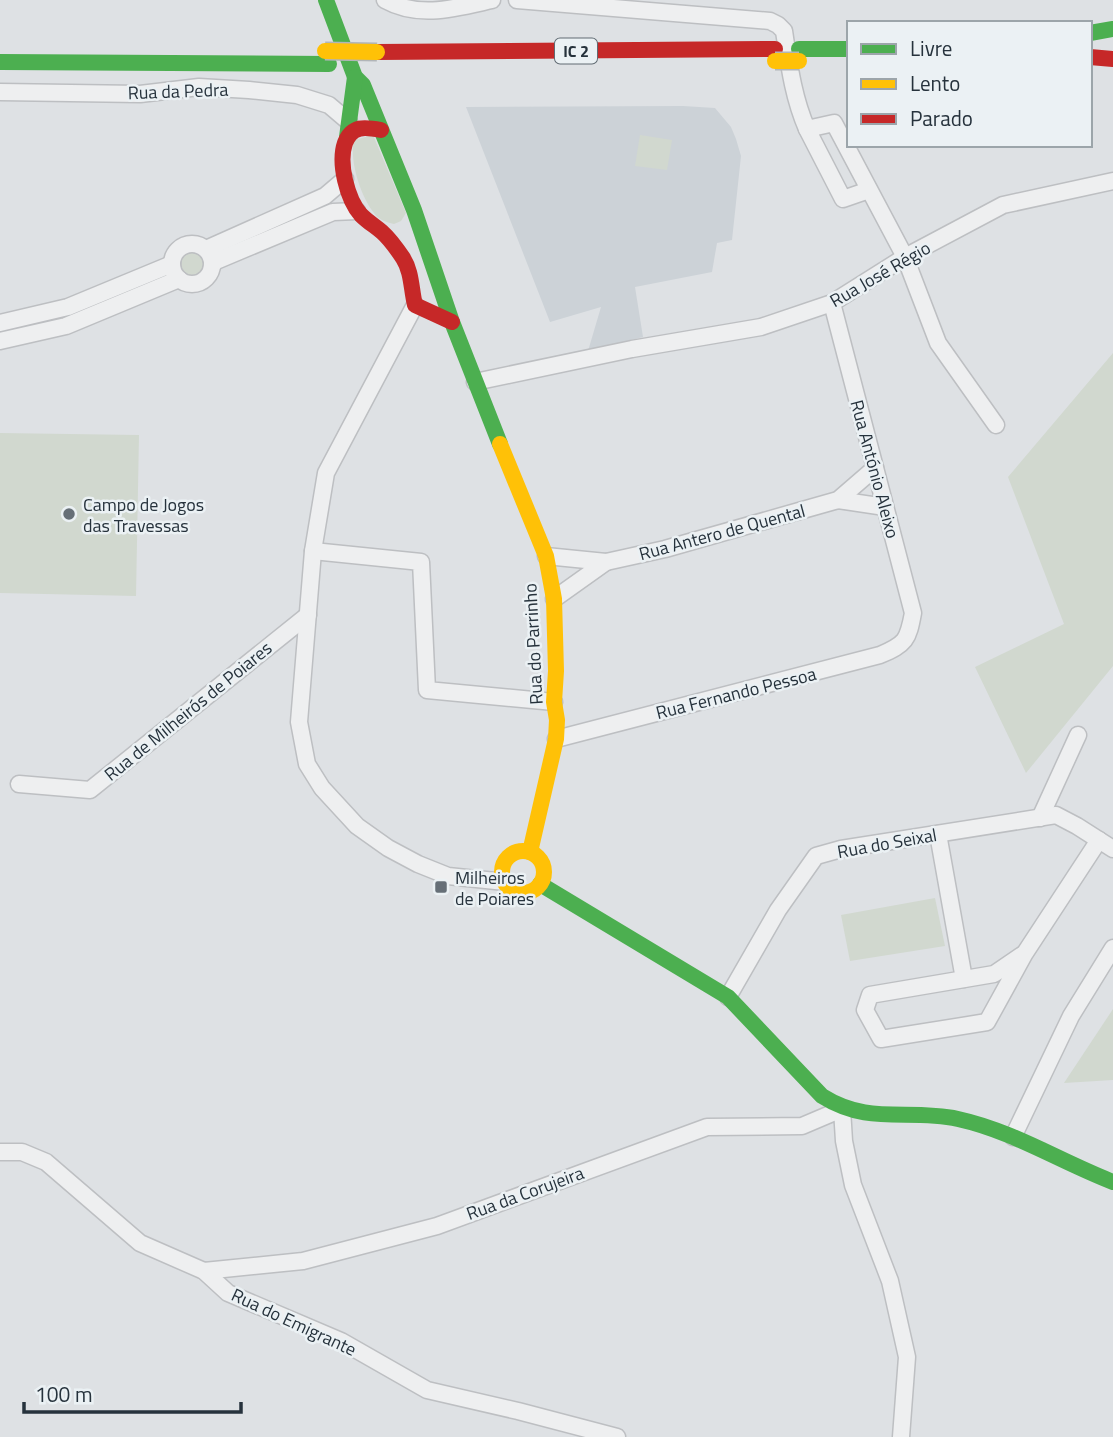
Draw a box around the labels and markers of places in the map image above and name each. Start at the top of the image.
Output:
place label: Campo de Jogos das Travessas [83,491,204,539]
marker: Campo de Jogos das Travessas [61,506,77,522]
place label: Milheiros de Poiares [455,864,534,912]
marker: Milheiros de Poiares [433,879,449,895]

